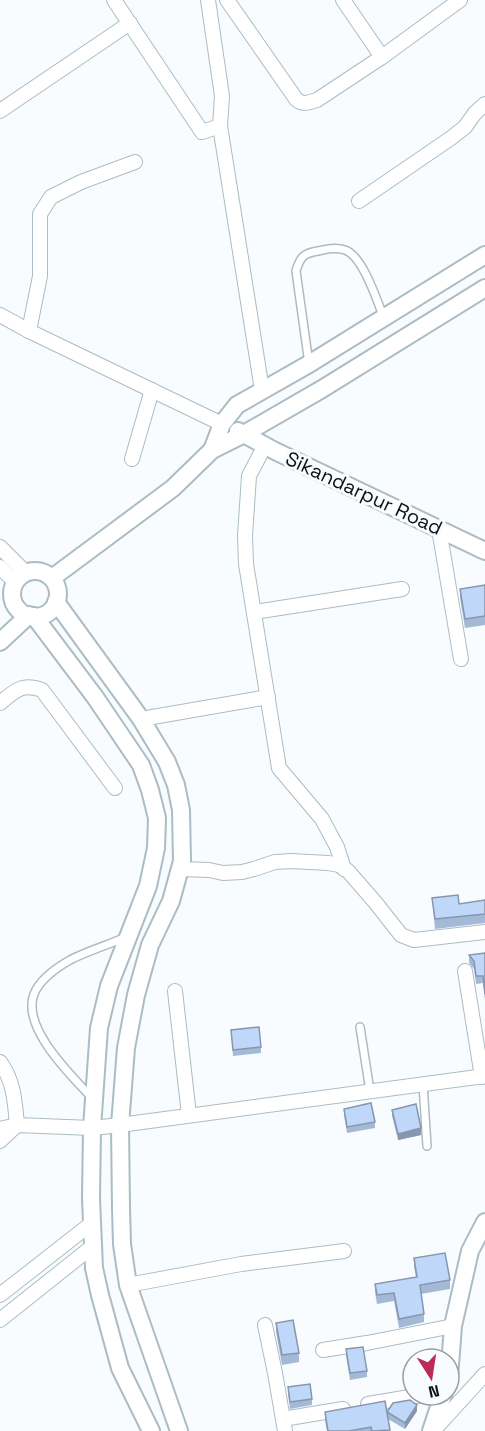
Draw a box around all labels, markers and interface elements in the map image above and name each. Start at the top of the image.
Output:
street label: Sikandarpur Road [281,445,447,541]
north arrow [401,1347,461,1407]
text: N [427,1380,441,1403]

